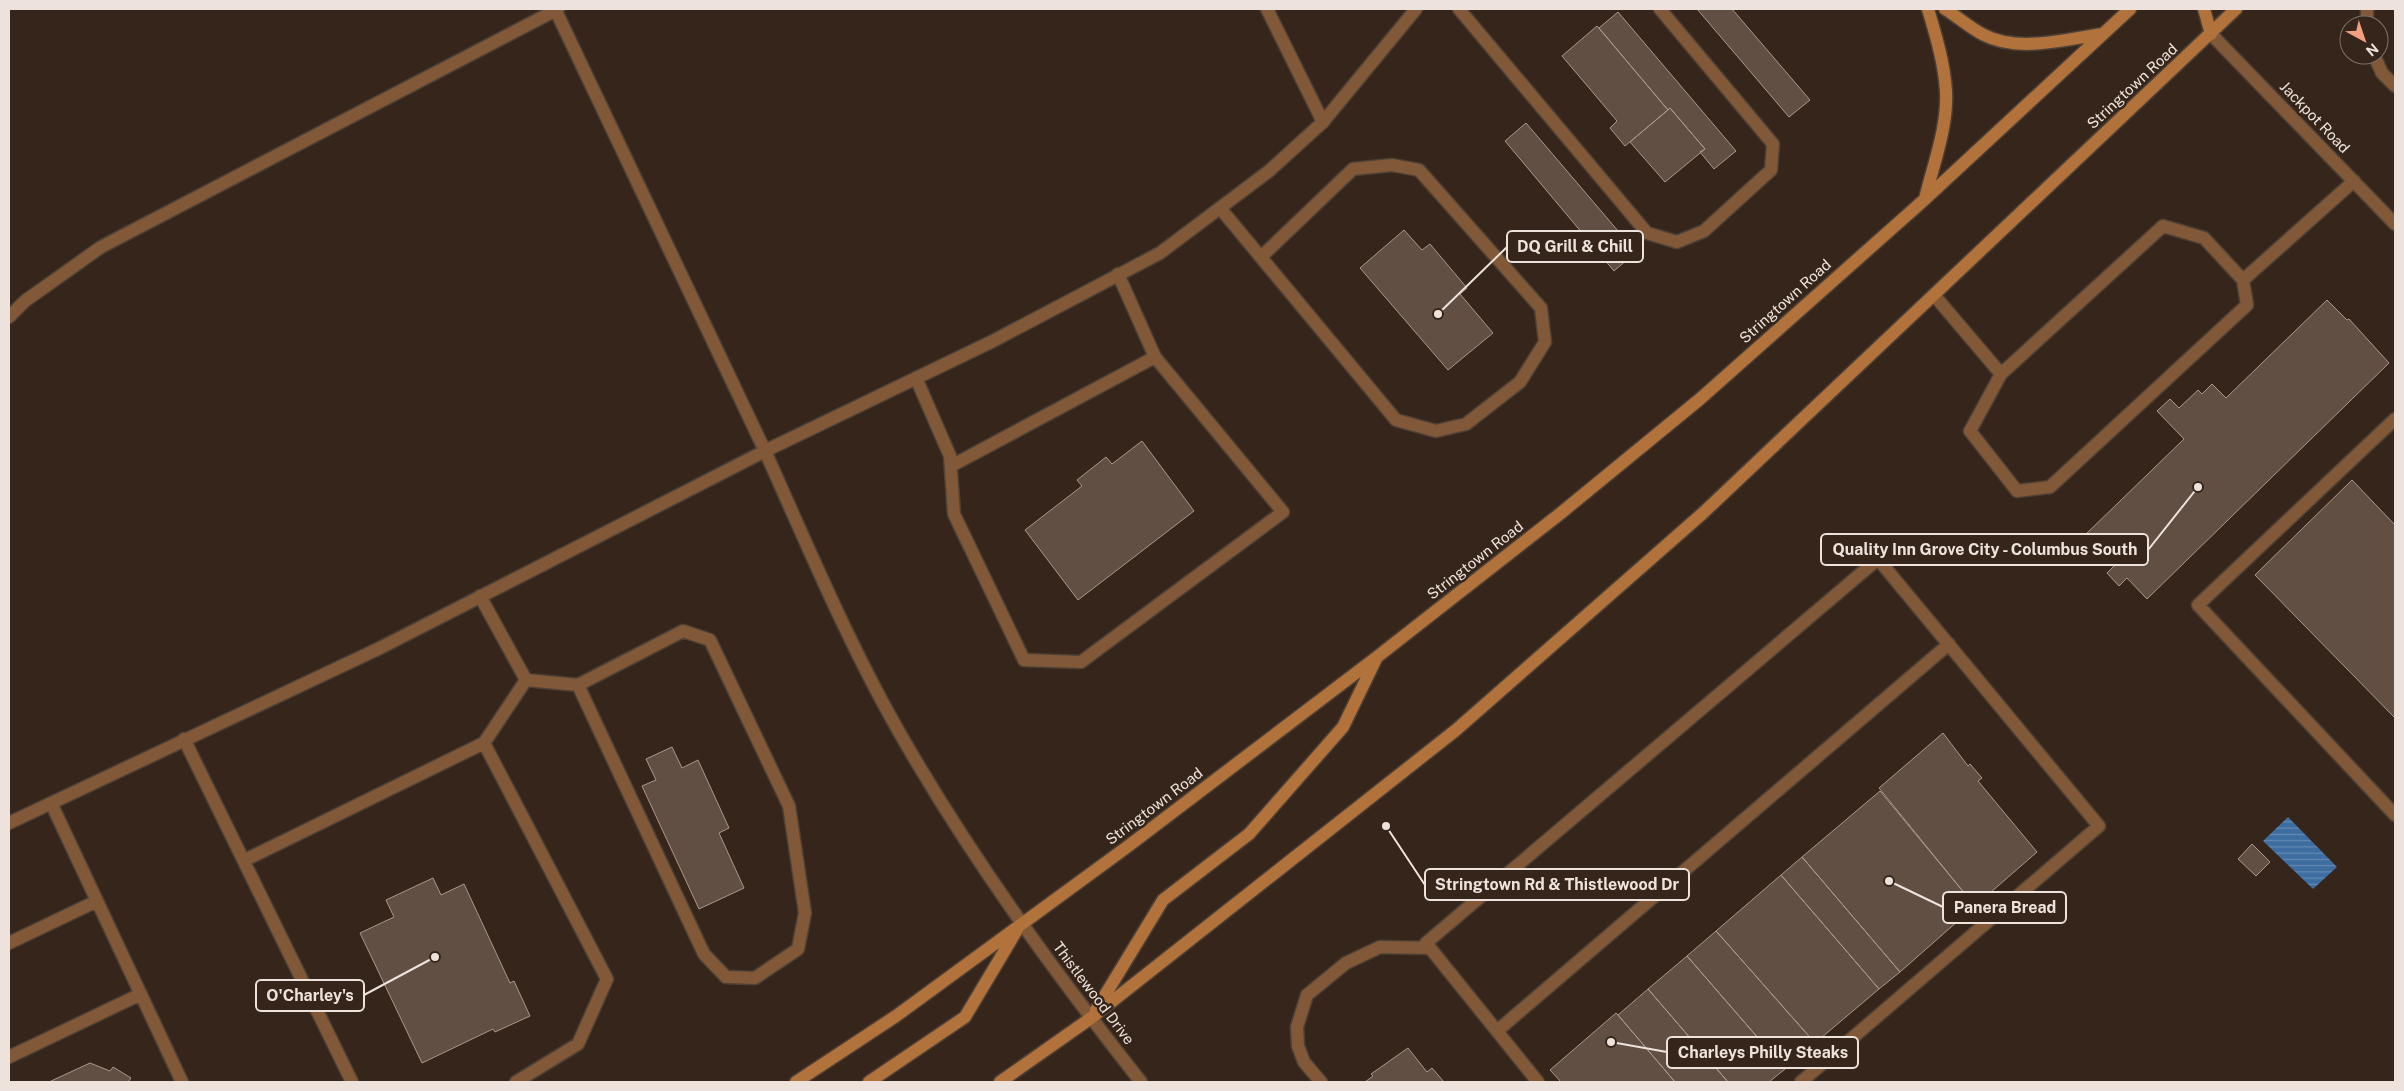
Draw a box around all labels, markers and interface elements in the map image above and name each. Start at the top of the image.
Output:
north arrow [2339,15,2389,65]
street label: Stringtown Road [2083,40,2181,132]
text: N [2363,40,2382,60]
street label: Jackpot Road [2277,78,2353,156]
callout: DQ Grill & Chill [1507,231,1643,262]
text: DQ Grill & Chill [1517,237,1633,256]
street label: Stringtown Road [1736,256,1834,346]
street label: Stringtown Road [1424,517,1526,603]
callout: Quality Inn Grove City - Columbus South [1821,534,2148,565]
text: Quality Inn Grove City - Columbus South [1832,540,2138,559]
street label: Stringtown Road [1102,764,1206,848]
callout: Stringtown Rd & Thistlewood Dr [1425,869,1689,900]
text: Stringtown Rd & Thistlewood Dr [1435,875,1680,894]
callout: Panera Bread [1943,892,2066,923]
text: Panera Bread [1954,898,2056,917]
street label: Thistlewood Drive [1050,938,1138,1048]
callout: O'Charley's [256,980,364,1011]
text: O'Charley's [266,986,354,1005]
callout: Charleys Philly Steaks [1667,1037,1858,1068]
text: Charleys Philly Steaks [1678,1043,1848,1062]

